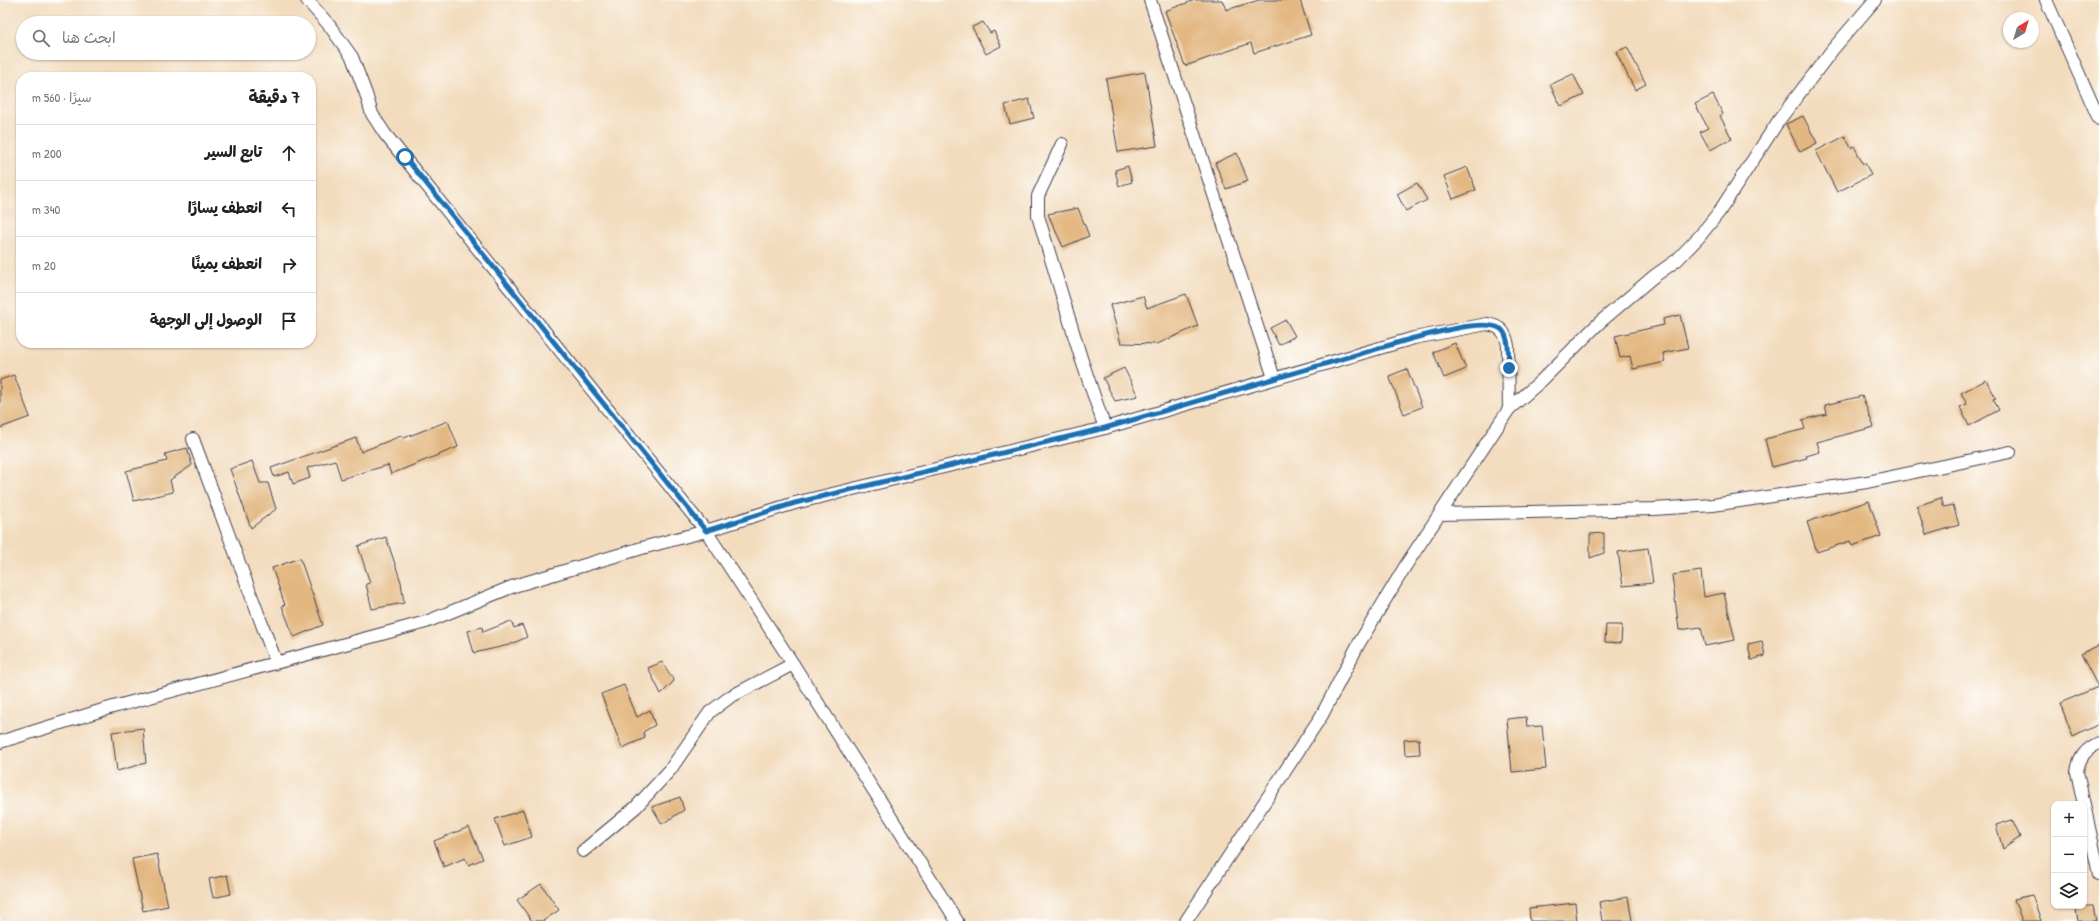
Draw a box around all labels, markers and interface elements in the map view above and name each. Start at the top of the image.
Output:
north arrow [2003,12,2039,48]
search box [16,16,316,60]
icon: search [30,27,52,49]
text: ابحث هنا [62,27,116,48]
text: 7 دقيقة [248,85,300,108]
text: سيرًا · 560 m [32,88,92,106]
text: تابع السير [205,141,262,162]
icon: ahead [278,142,300,164]
text: 200 m [32,144,62,162]
route start [396,148,414,166]
text: انعطف يسارًا [188,197,262,218]
icon: left [278,198,300,220]
text: 340 m [32,200,60,218]
text: انعطف يمينًا [192,253,262,274]
icon: right [278,254,300,276]
text: 20 m [32,256,56,274]
text: الوصول إلى الوجهة [150,309,262,330]
icon: arrive [278,310,300,332]
route end [1500,359,1518,377]
map controls [2051,801,2087,909]
button: + [2051,801,2087,837]
button: − [2051,837,2087,873]
button: layers [2051,873,2087,909]

